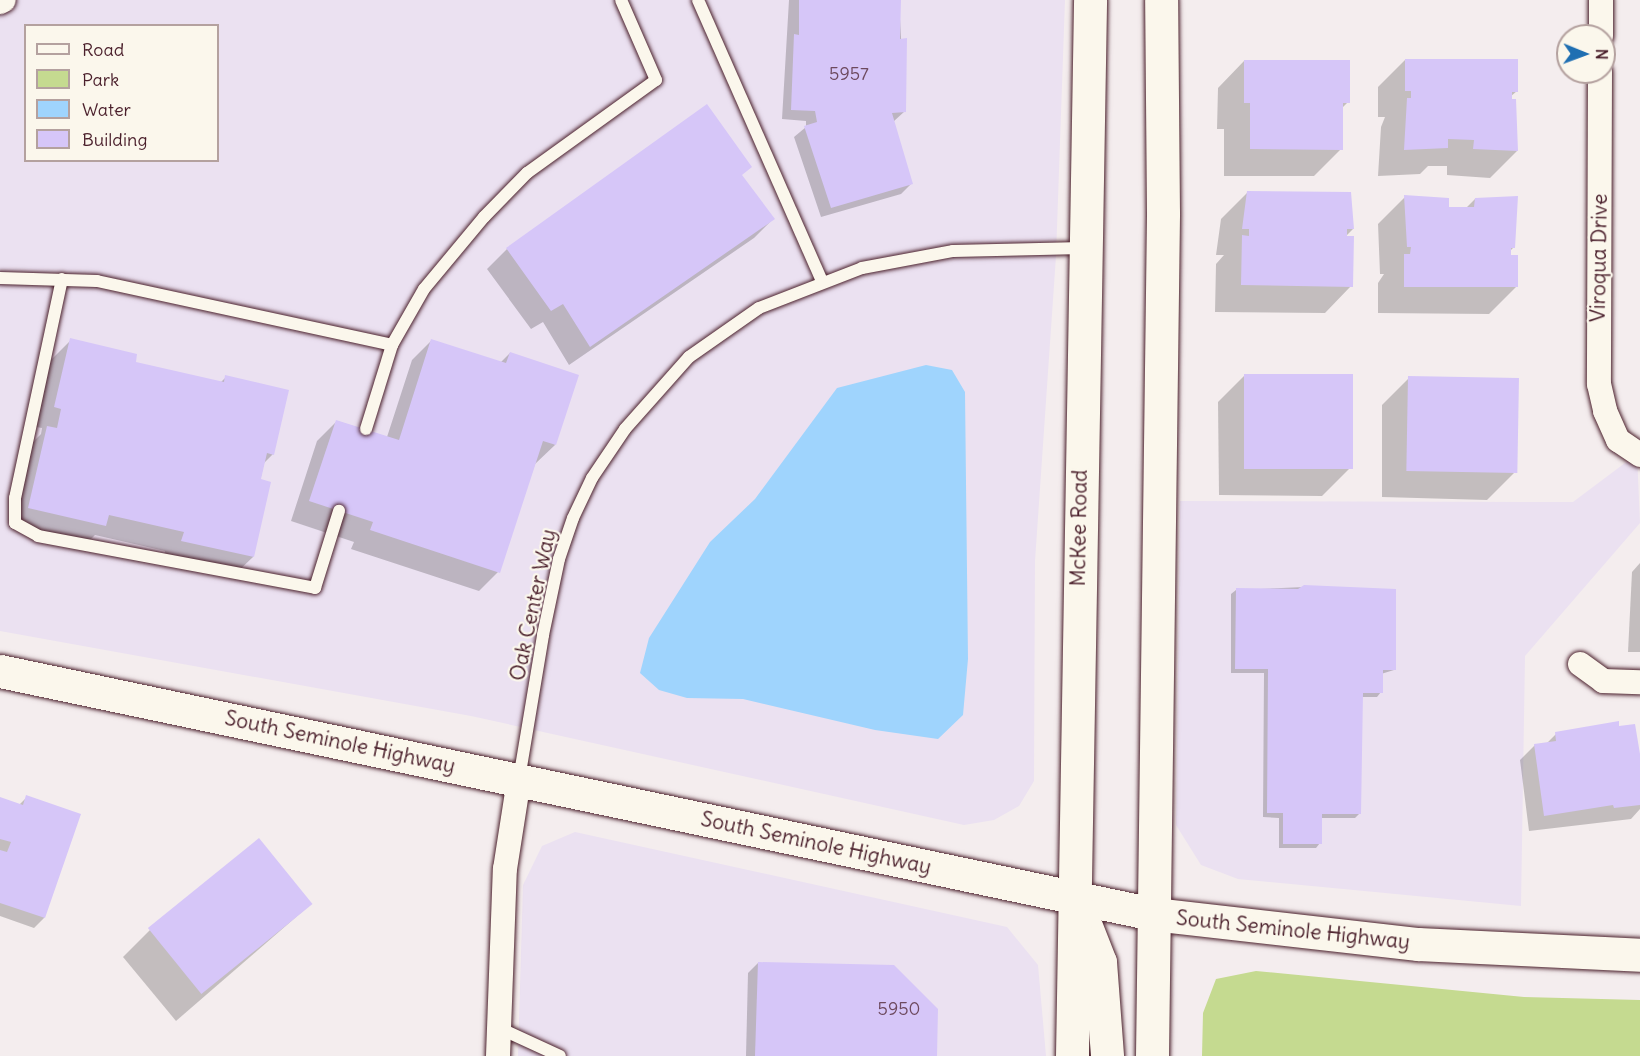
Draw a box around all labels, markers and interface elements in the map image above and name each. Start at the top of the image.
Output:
legend [24,24,219,162]
north arrow [1556,24,1616,84]
text: Road [82,38,124,61]
text: N [1592,49,1612,60]
house number: 5957 [829,63,869,85]
text: Park [82,68,119,91]
text: Water [82,98,131,121]
text: Building [82,128,147,151]
street label: Viroqua Drive [1585,194,1613,322]
street label: McKee Road [1065,469,1093,587]
street label: Oak Center Way [505,527,561,683]
street label: South Seminole Highway [223,705,457,779]
street label: South Seminole Highway [699,806,933,880]
street label: South Seminole Highway [1175,905,1411,955]
house number: 5950 [878,998,920,1020]

